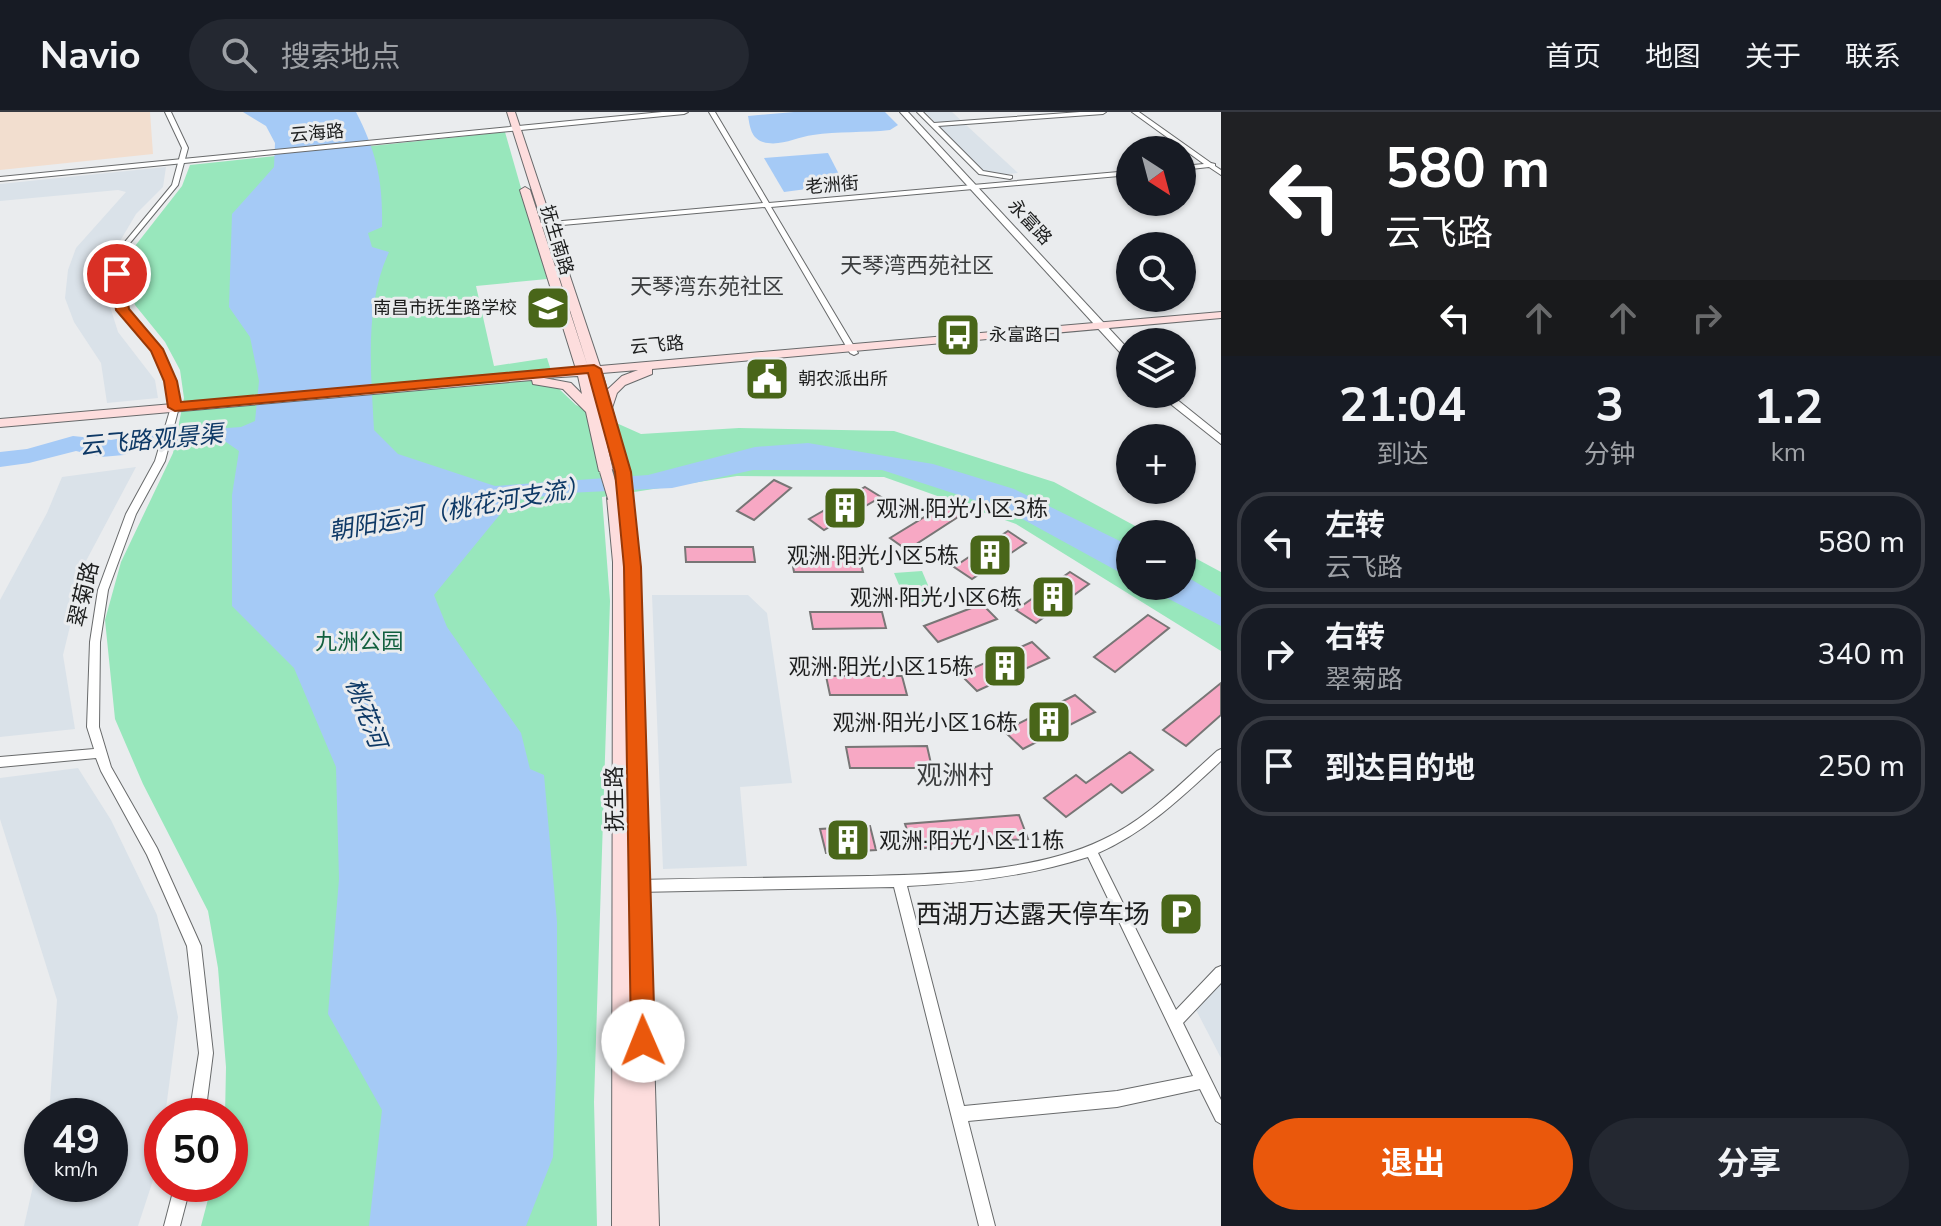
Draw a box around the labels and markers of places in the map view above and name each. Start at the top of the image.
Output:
pin [83,240,151,308]
school or university icon: 南昌市抚生路学校 [524,284,572,332]
place label: 南昌市抚生路学校 [373,296,517,320]
bus stop icon: 永富路口 [934,311,982,359]
place label: 永富路口 [989,323,1061,347]
public building icon: 朝农派出所 [743,355,791,403]
place label: 朝农派出所 [798,367,888,391]
building icon: 观洲·阳光小区3栋 [821,484,869,532]
place label: 观洲·阳光小区3栋 [876,494,1048,524]
building icon: 观洲·阳光小区5栋 [966,531,1014,579]
place label: 观洲·阳光小区5栋 [787,541,959,571]
building icon: 观洲·阳光小区6栋 [1029,573,1077,621]
place label: 观洲·阳光小区6栋 [850,583,1022,613]
building icon: 观洲·阳光小区15栋 [981,642,1029,690]
place label: 观洲·阳光小区15栋 [789,652,974,682]
building icon: 观洲·阳光小区16栋 [1025,698,1073,746]
place label: 观洲·阳光小区16栋 [833,708,1018,738]
building icon: 观洲·阳光小区11栋 [824,816,872,864]
place label: 观洲·阳光小区11栋 [879,826,1064,856]
parking icon: 西湖万达露天停车场 [1157,890,1205,938]
place label: 西湖万达露天停车场 [916,897,1150,932]

